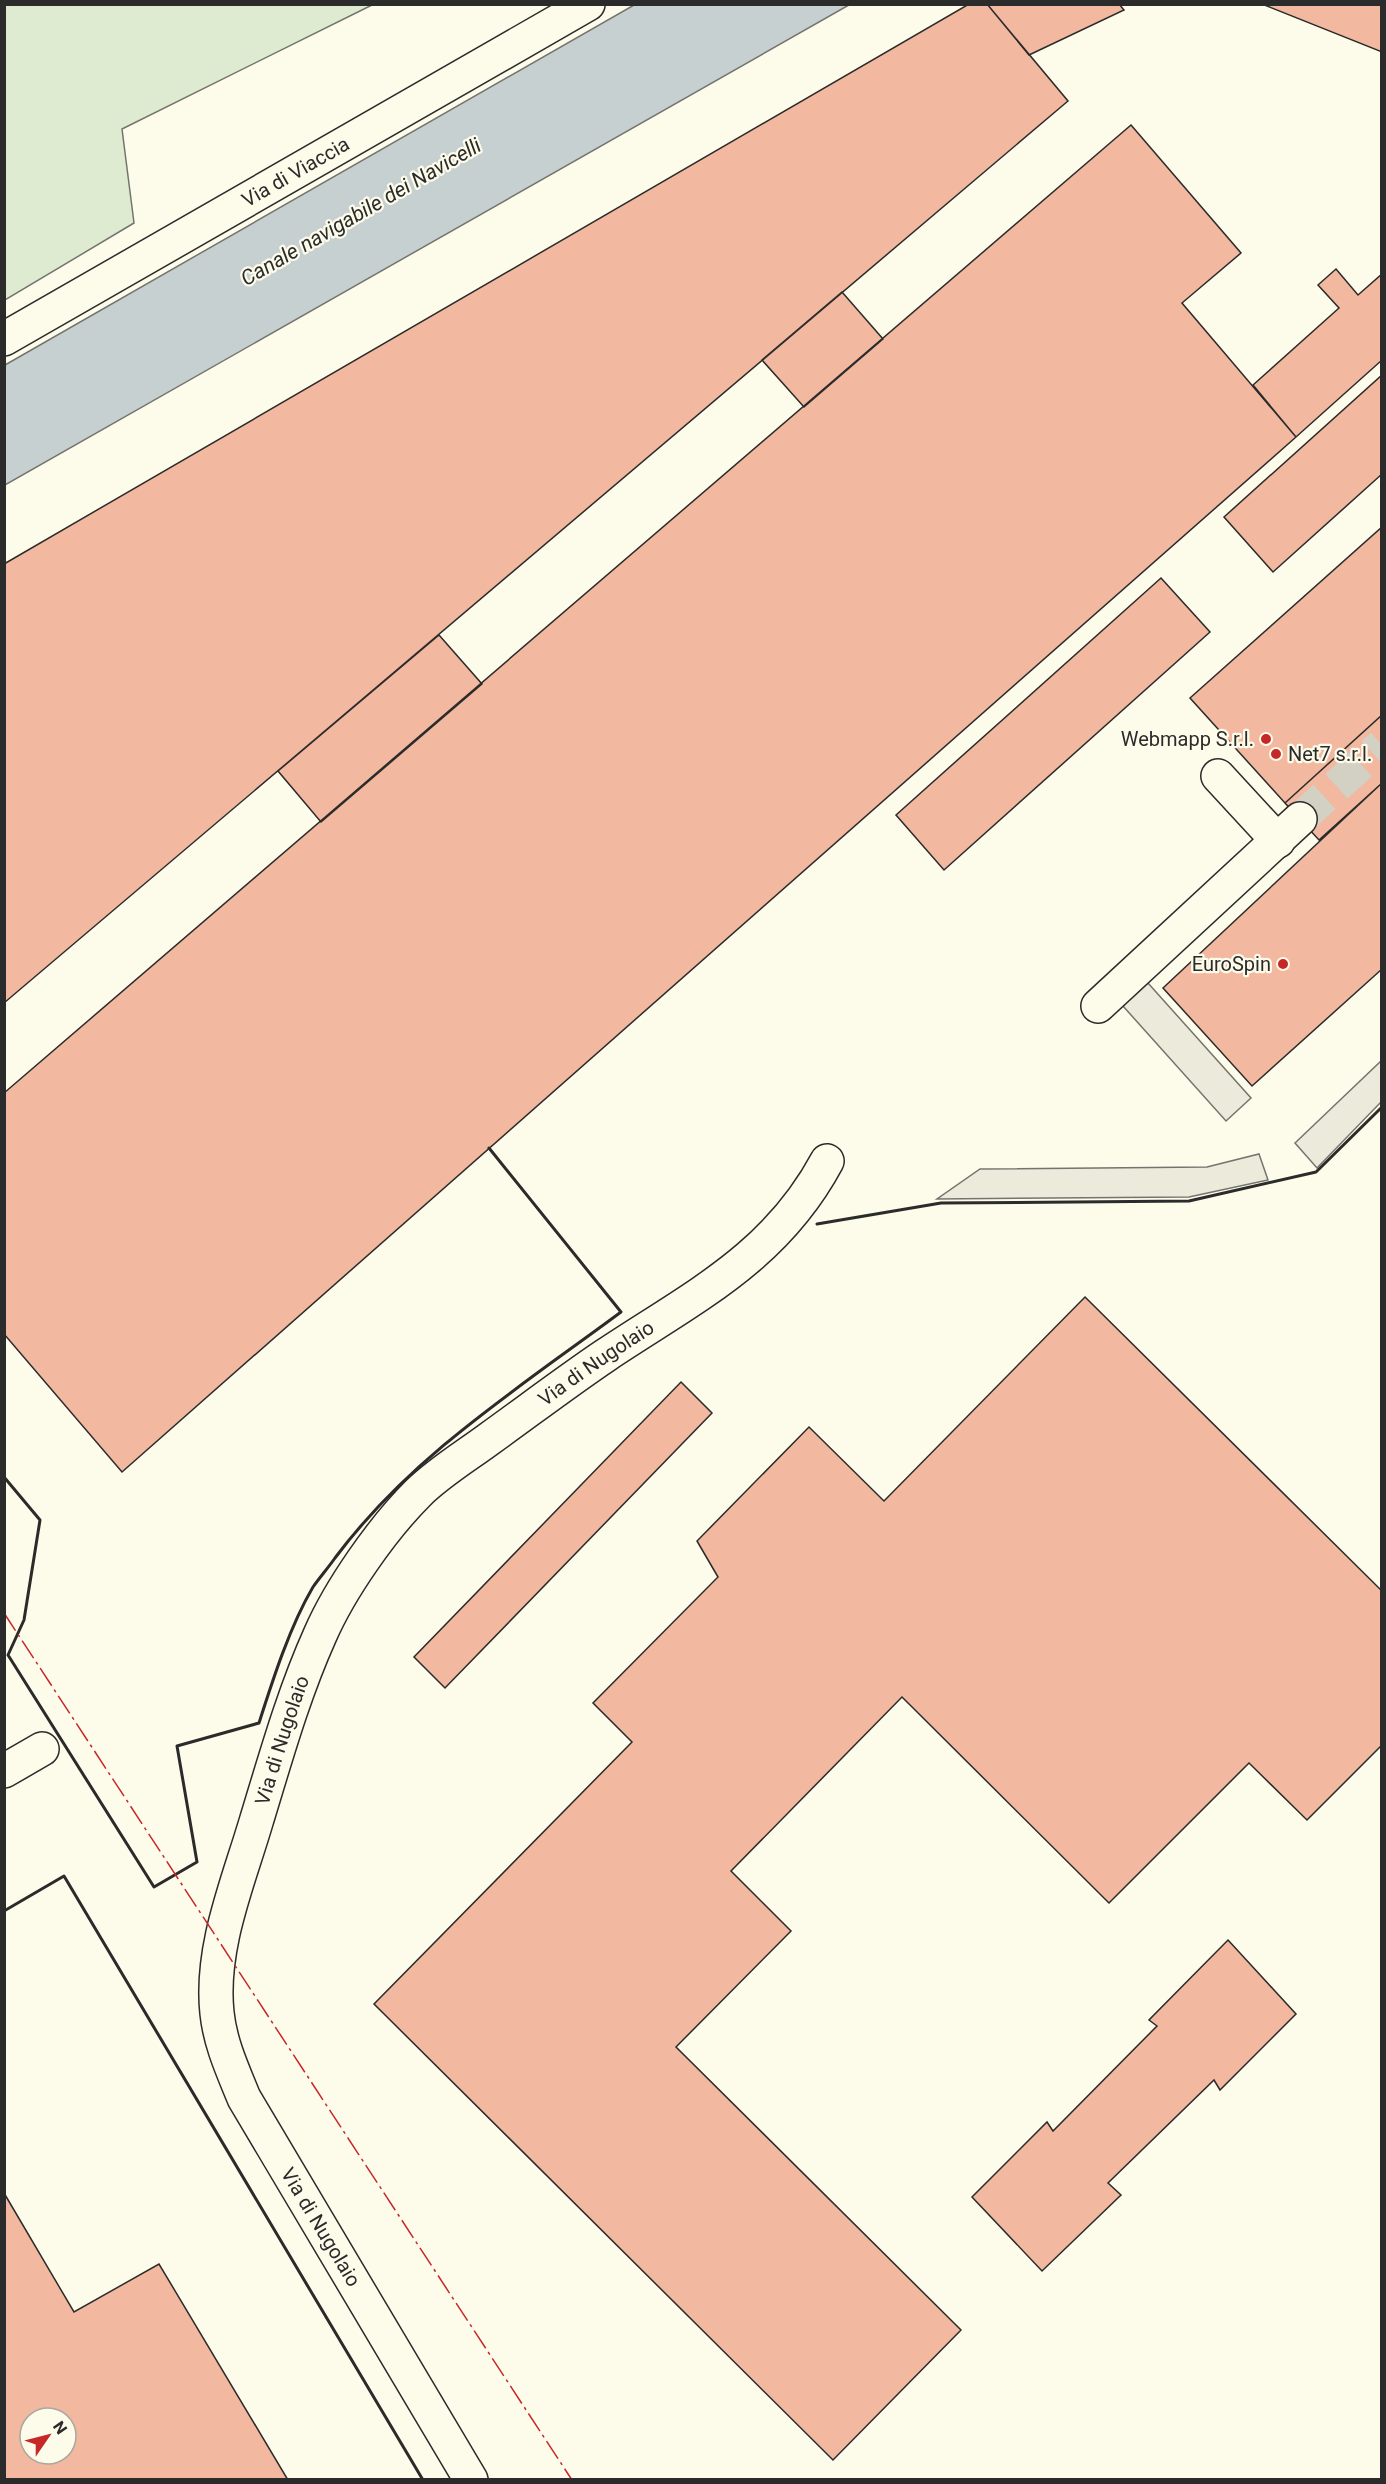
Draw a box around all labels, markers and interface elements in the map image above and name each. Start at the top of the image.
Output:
street label: Via di Viaccia [238,132,353,212]
water label: Canale navigabile dei Navicelli [237,133,485,291]
place label: Webmapp S.r.l. [1121,727,1254,751]
marker: Webmapp S.r.l. [1259,732,1273,746]
place label: Net7 s.r.l. [1288,742,1372,766]
marker: Net7 s.r.l. [1269,747,1283,761]
place label: EuroSpin [1192,952,1271,976]
marker: EuroSpin [1276,957,1290,971]
street label: Via di Nugolaio [534,1315,658,1411]
street label: Via di Nugolaio [250,1672,314,1808]
street label: Via di Nugolaio [276,2163,366,2291]
north arrow [18,2406,78,2466]
text: N [49,2418,71,2438]

